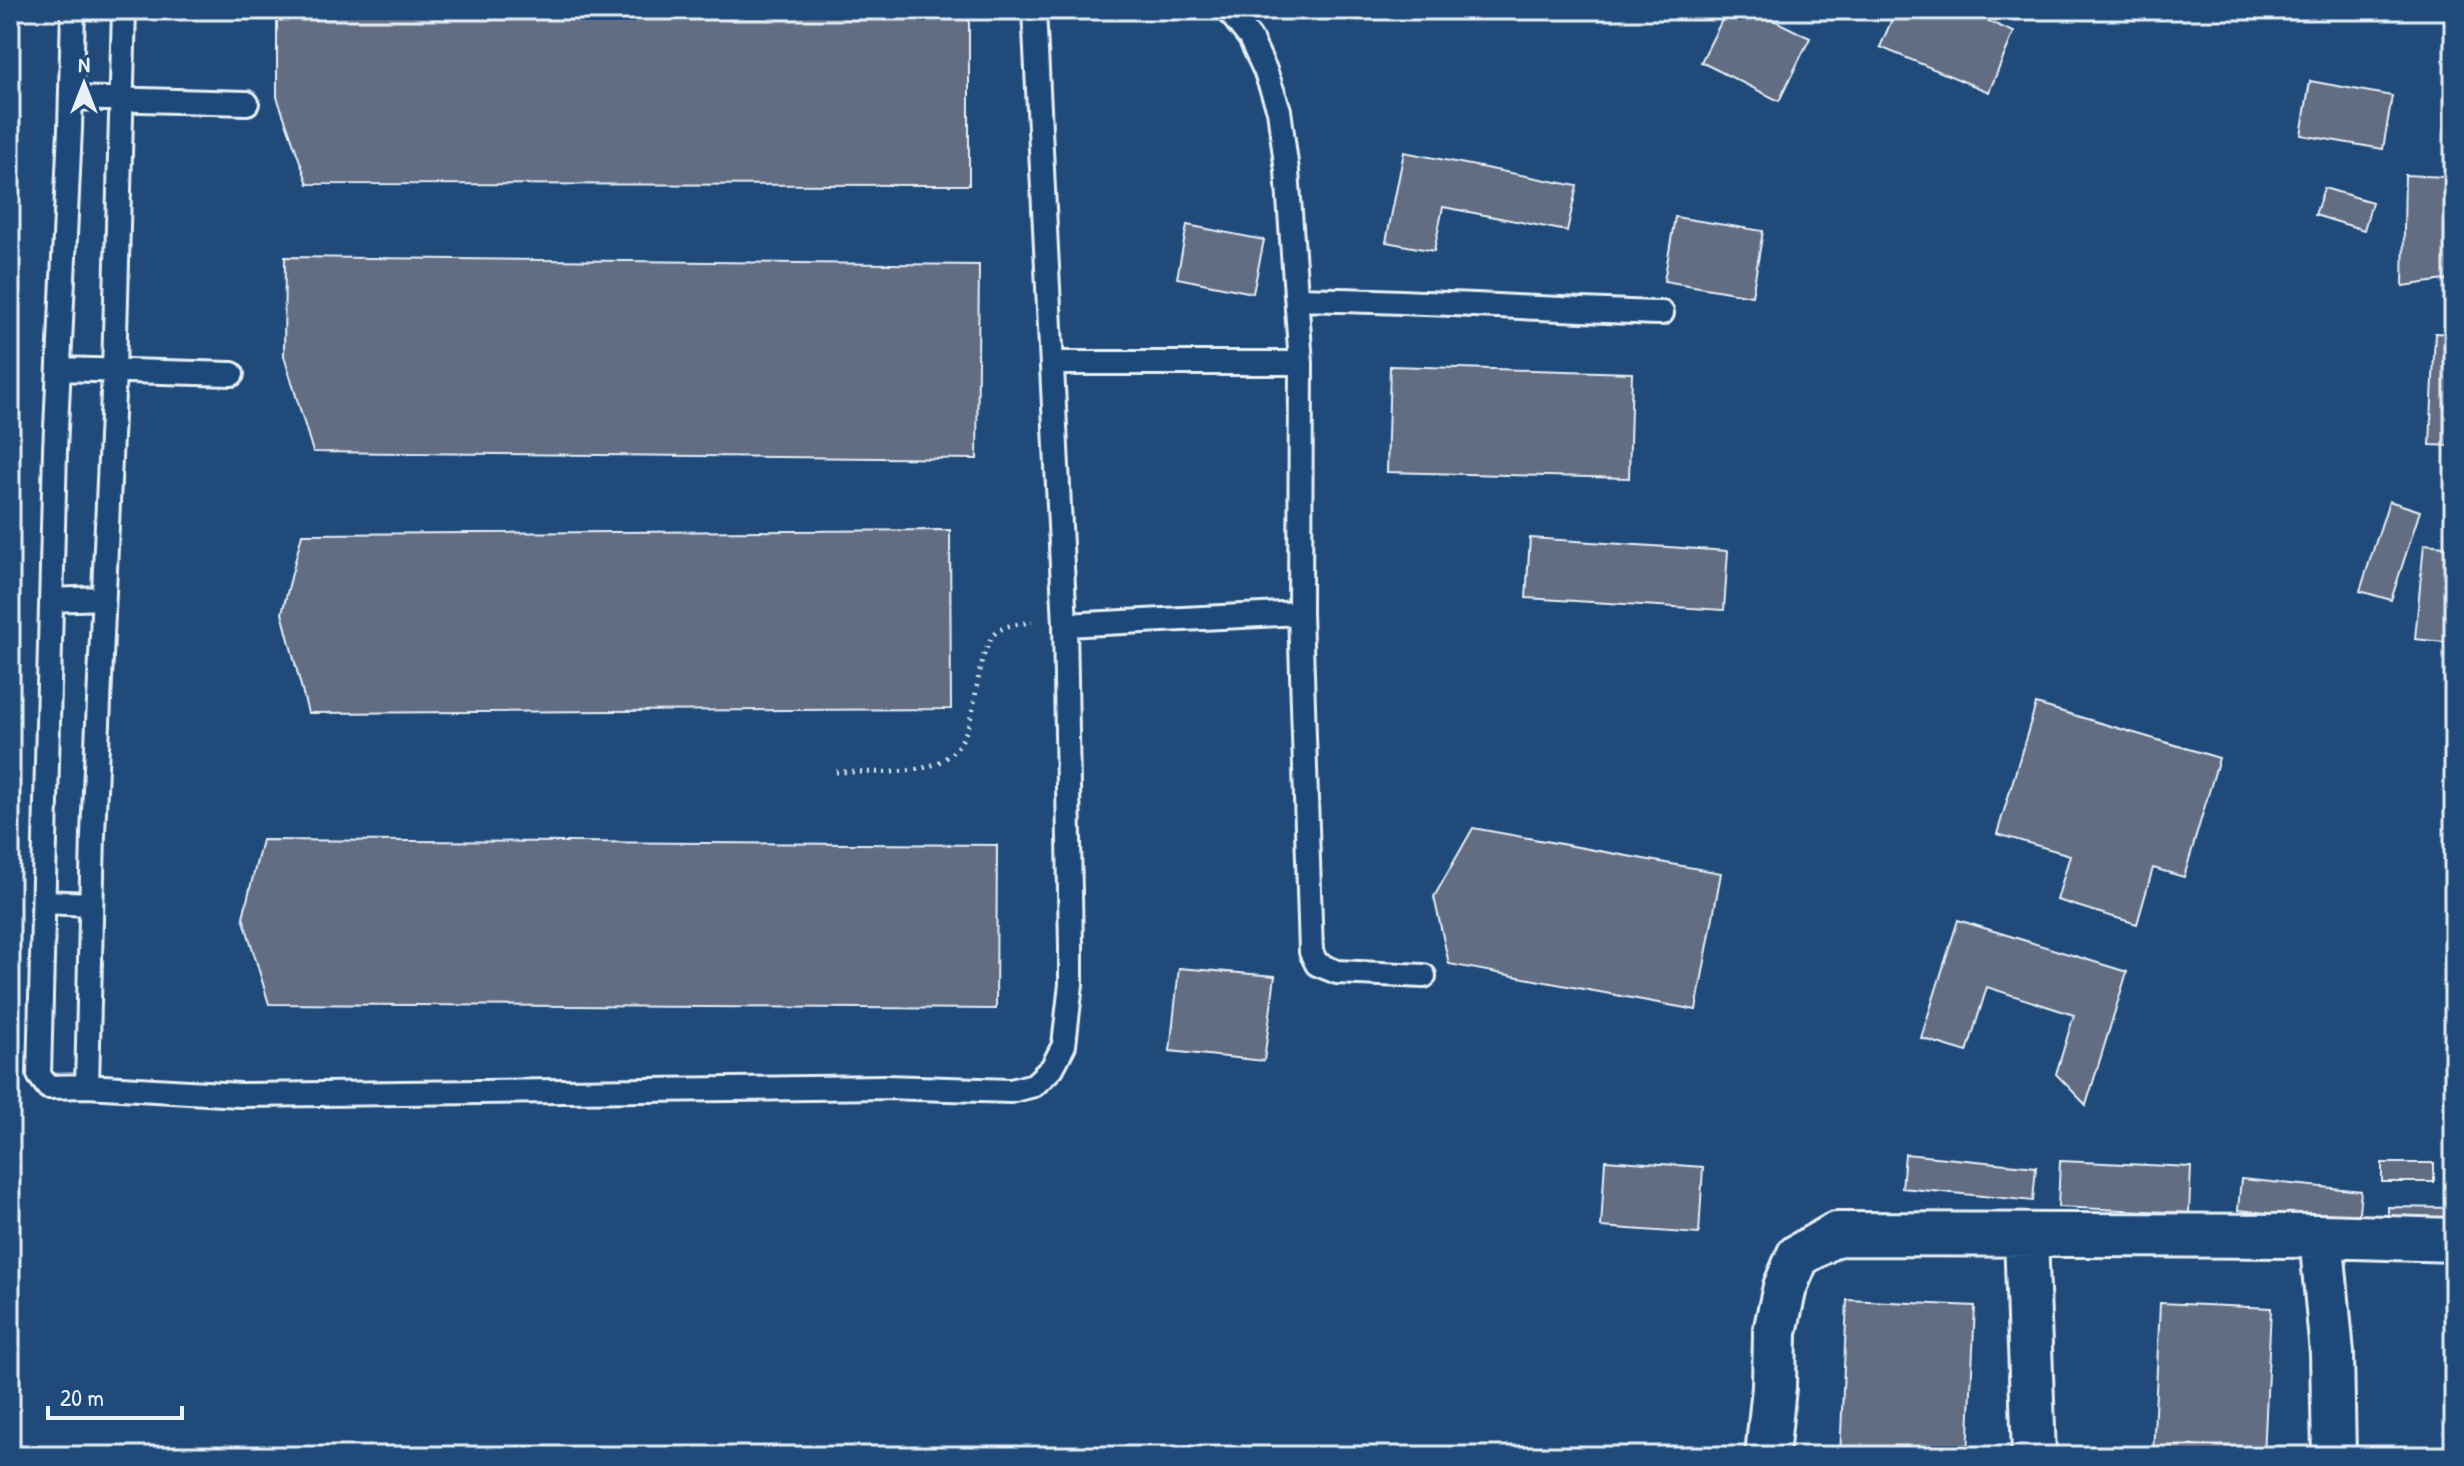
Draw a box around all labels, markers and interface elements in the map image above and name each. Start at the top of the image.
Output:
north arrow [44,44,124,124]
text: N [78,49,90,79]
scale bar [48,1370,182,1420]
text: 20 m [60,1381,104,1413]

